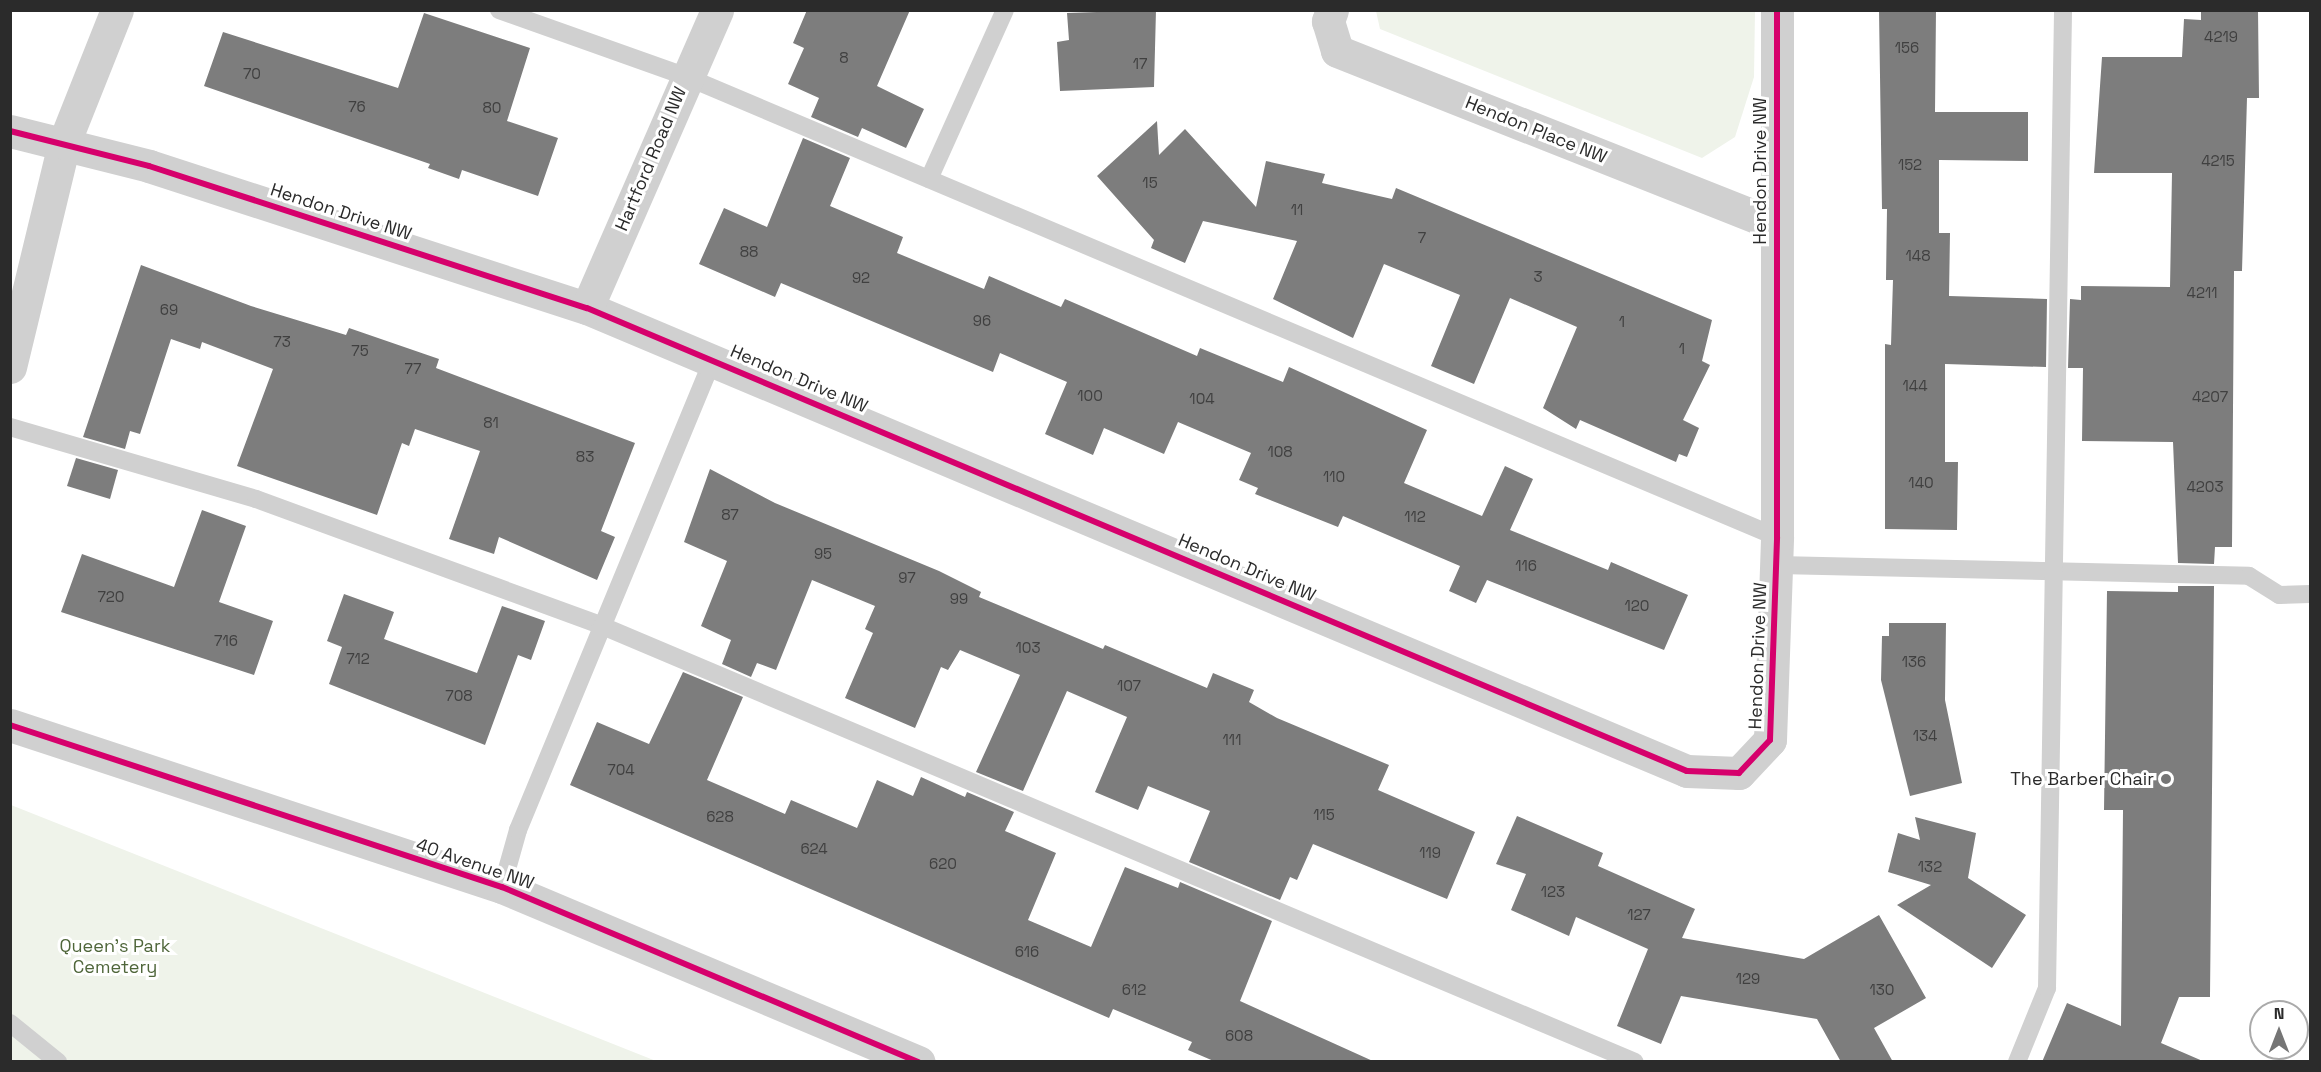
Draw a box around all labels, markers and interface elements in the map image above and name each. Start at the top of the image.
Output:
house number: 4219 [2204,28,2238,46]
house number: 156 [1895,39,1919,57]
house number: 8 [839,49,849,67]
house number: 17 [1133,55,1147,73]
house number: 70 [243,65,261,83]
street label: Hartford Road NW [611,84,691,234]
street label: Hendon Place NW [1462,92,1610,168]
street label: Hendon Drive NW [1749,97,1771,245]
house number: 76 [348,98,366,116]
house number: 80 [483,99,501,117]
house number: 4215 [2201,152,2235,170]
house number: 152 [1898,156,1922,174]
house number: 15 [1142,174,1158,192]
street label: Hendon Drive NW [268,179,414,245]
house number: 11 [1291,201,1303,219]
house number: 7 [1418,229,1426,247]
house number: 88 [740,243,758,261]
house number: 148 [1906,247,1930,265]
house number: 3 [1533,268,1543,286]
house number: 92 [852,269,870,287]
house number: 4211 [2187,284,2217,302]
house number: 69 [160,301,178,319]
house number: 96 [973,312,991,330]
house number: 1 [1619,313,1625,331]
house number: 73 [273,333,291,351]
street label: Hendon Drive NW [727,340,871,418]
house number: 1 [1679,340,1685,358]
house number: 75 [351,342,369,360]
house number: 77 [405,360,421,378]
house number: 144 [1902,377,1928,395]
house number: 100 [1077,387,1103,405]
house number: 4207 [2192,388,2228,406]
house number: 104 [1189,390,1215,408]
house number: 81 [483,414,499,432]
house number: 108 [1267,443,1293,461]
house number: 83 [576,448,594,466]
house number: 110 [1323,468,1345,486]
house number: 140 [1908,474,1934,492]
house number: 4203 [2186,478,2224,496]
house number: 87 [721,506,739,524]
house number: 112 [1404,508,1426,526]
street label: Hendon Drive NW [1175,529,1319,607]
house number: 95 [814,545,832,563]
house number: 116 [1515,557,1537,575]
house number: 97 [898,569,916,587]
street label: Hendon Drive NW [1745,582,1771,730]
house number: 720 [98,588,124,606]
house number: 99 [950,590,968,608]
house number: 120 [1625,597,1649,615]
house number: 716 [214,632,238,650]
house number: 103 [1016,639,1040,657]
house number: 712 [346,650,370,668]
house number: 136 [1902,653,1926,671]
house number: 107 [1117,677,1141,695]
house number: 708 [445,687,473,705]
house number: 134 [1913,727,1937,745]
house number: 111 [1223,731,1241,749]
house number: 704 [607,761,635,779]
place label: The Barber Chair [2010,768,2154,790]
marker: The Barber Chair [2159,772,2173,786]
house number: 115 [1313,806,1335,824]
house number: 628 [706,808,734,826]
street label: 40 Avenue NW [413,834,537,894]
house number: 624 [800,840,828,858]
house number: 119 [1419,844,1441,862]
house number: 620 [929,855,957,873]
house number: 132 [1918,858,1942,876]
house number: 123 [1541,883,1565,901]
house number: 127 [1627,906,1651,924]
park label: Queen's Park Cemetery [60,936,170,978]
house number: 616 [1015,943,1039,961]
house number: 129 [1736,970,1760,988]
house number: 612 [1122,981,1146,999]
house number: 130 [1870,981,1894,999]
north arrow [2249,1000,2309,1060]
text: N [2274,1003,2284,1024]
house number: 608 [1225,1027,1253,1045]

